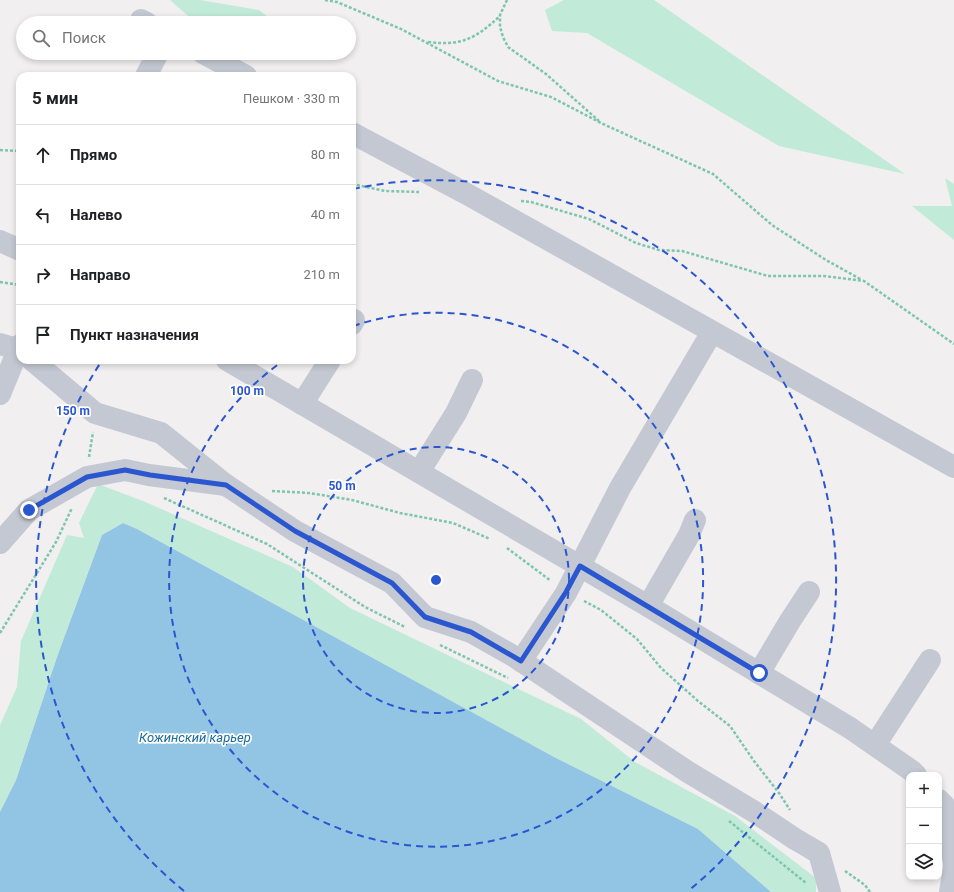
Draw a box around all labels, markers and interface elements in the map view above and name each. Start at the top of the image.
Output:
search box [16,16,356,60]
icon: search [30,27,52,49]
text: Поиск [62,29,106,47]
text: 5 мин [32,88,78,108]
text: Пешком · 330 m [243,91,340,106]
icon: ahead [32,144,54,166]
text: Прямо [70,146,117,164]
text: 80 m [311,147,340,162]
icon: left [32,204,54,226]
text: Налево [70,206,122,224]
text: 40 m [311,207,340,222]
icon: right [32,264,54,286]
text: Направо [70,266,131,284]
text: 210 m [303,267,340,282]
icon: arrive [32,324,54,346]
text: Пункт назначения [70,326,199,344]
text: 100 m [230,384,264,398]
text: 150 m [56,404,90,418]
text: 50 m [328,479,356,493]
route end [20,501,38,519]
centre of rings [429,573,443,587]
route start [750,664,768,682]
water label: Кожинский карьер [139,730,251,745]
map controls [906,772,942,880]
button: + [906,772,942,808]
button: − [906,808,942,844]
button: layers [906,844,942,880]

